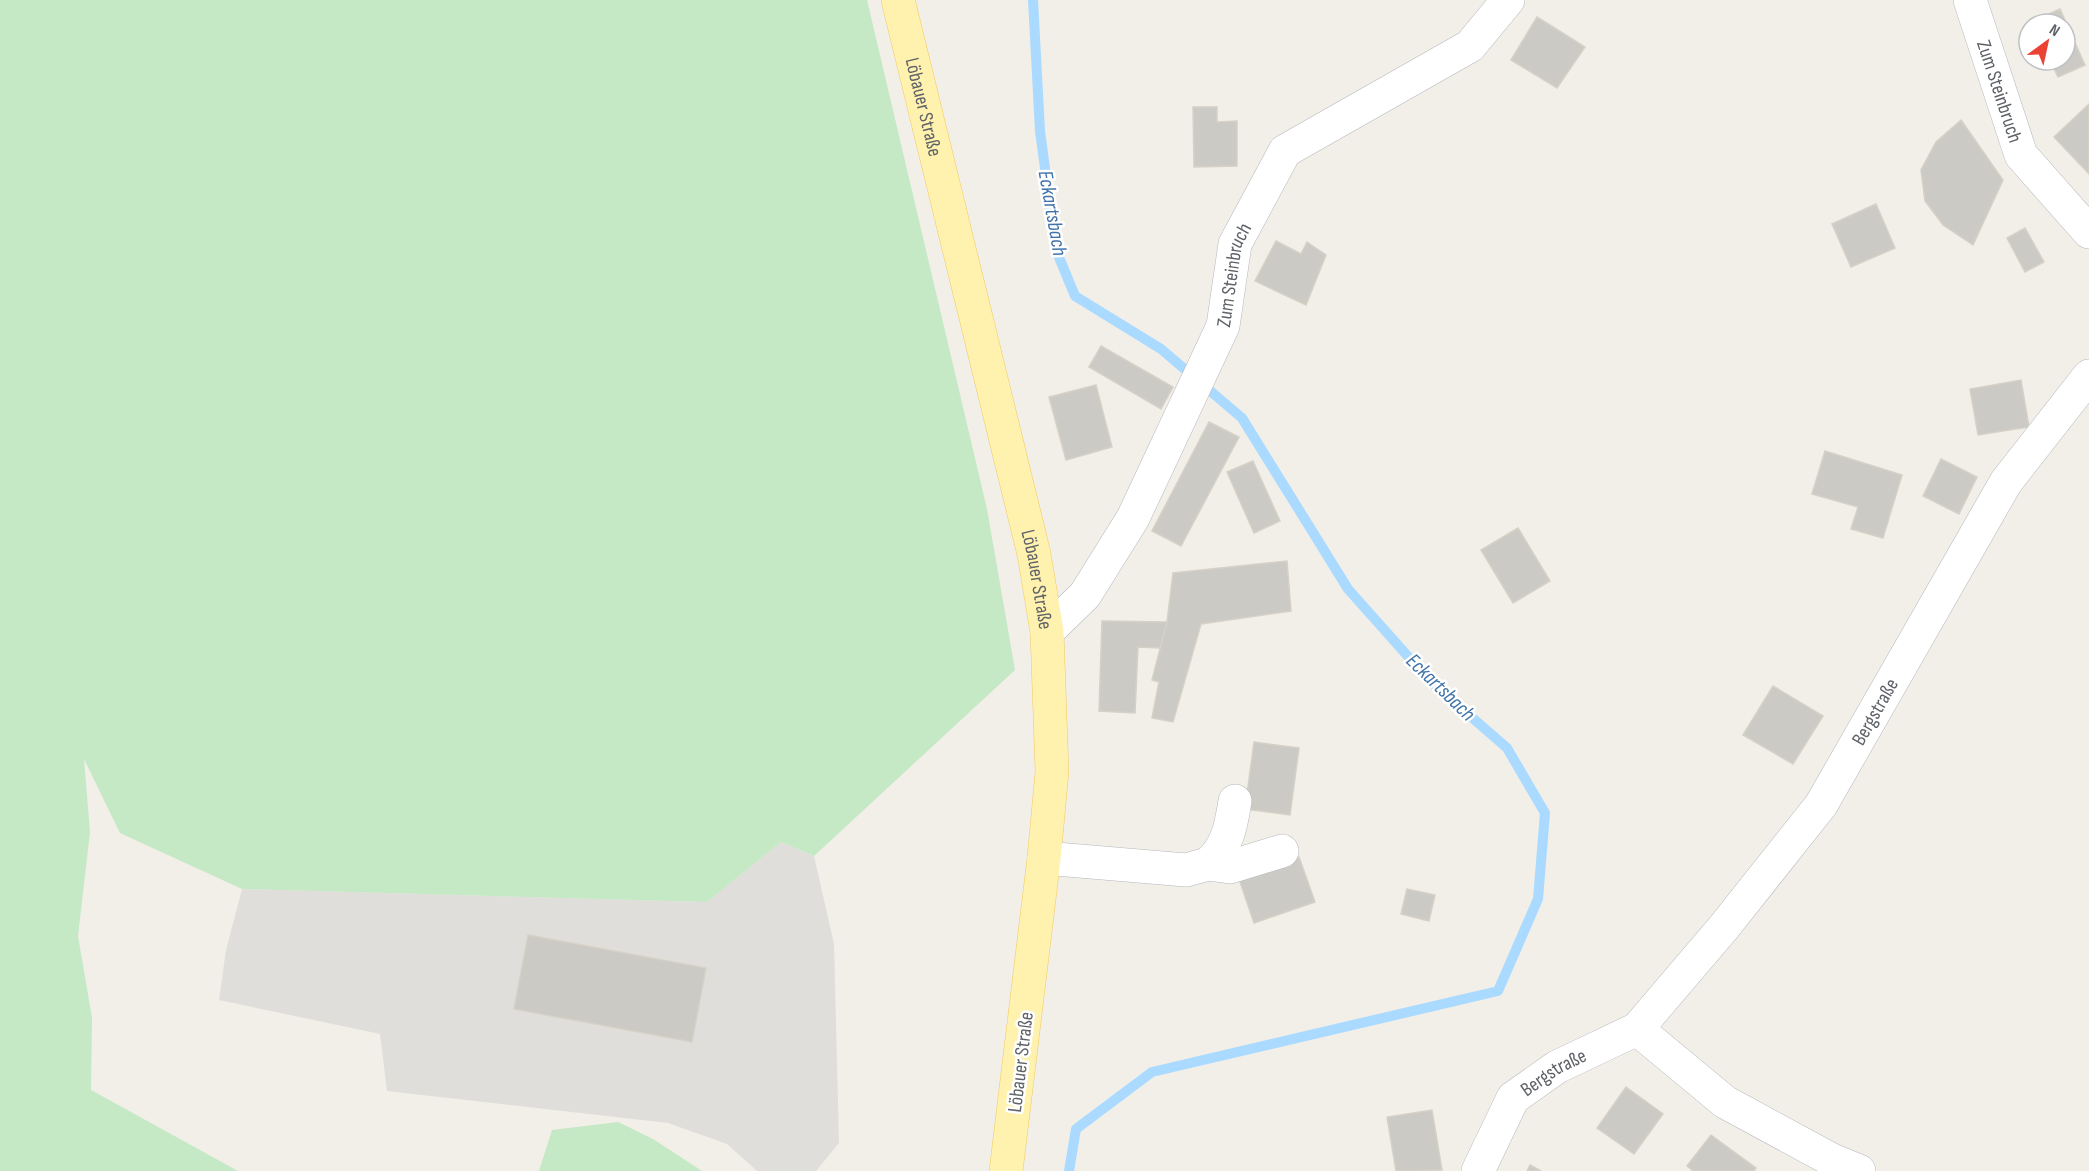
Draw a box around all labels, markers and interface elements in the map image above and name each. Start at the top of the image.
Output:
north arrow [2017,12,2077,72]
text: N [2046,20,2063,41]
street label: Zum Steinbruch [1971,37,2027,146]
street label: Löbauer Straße [900,55,947,159]
water label: Eckartsbach [1033,168,1072,258]
street label: Zum Steinbruch [1212,219,1257,329]
street label: Löbauer Straße [1015,527,1057,631]
water label: Eckartsbach [1401,648,1481,726]
street label: Bergstraße [1847,674,1904,750]
street label: Löbauer Straße [1003,1011,1039,1114]
street label: Bergstraße [1516,1044,1590,1102]

